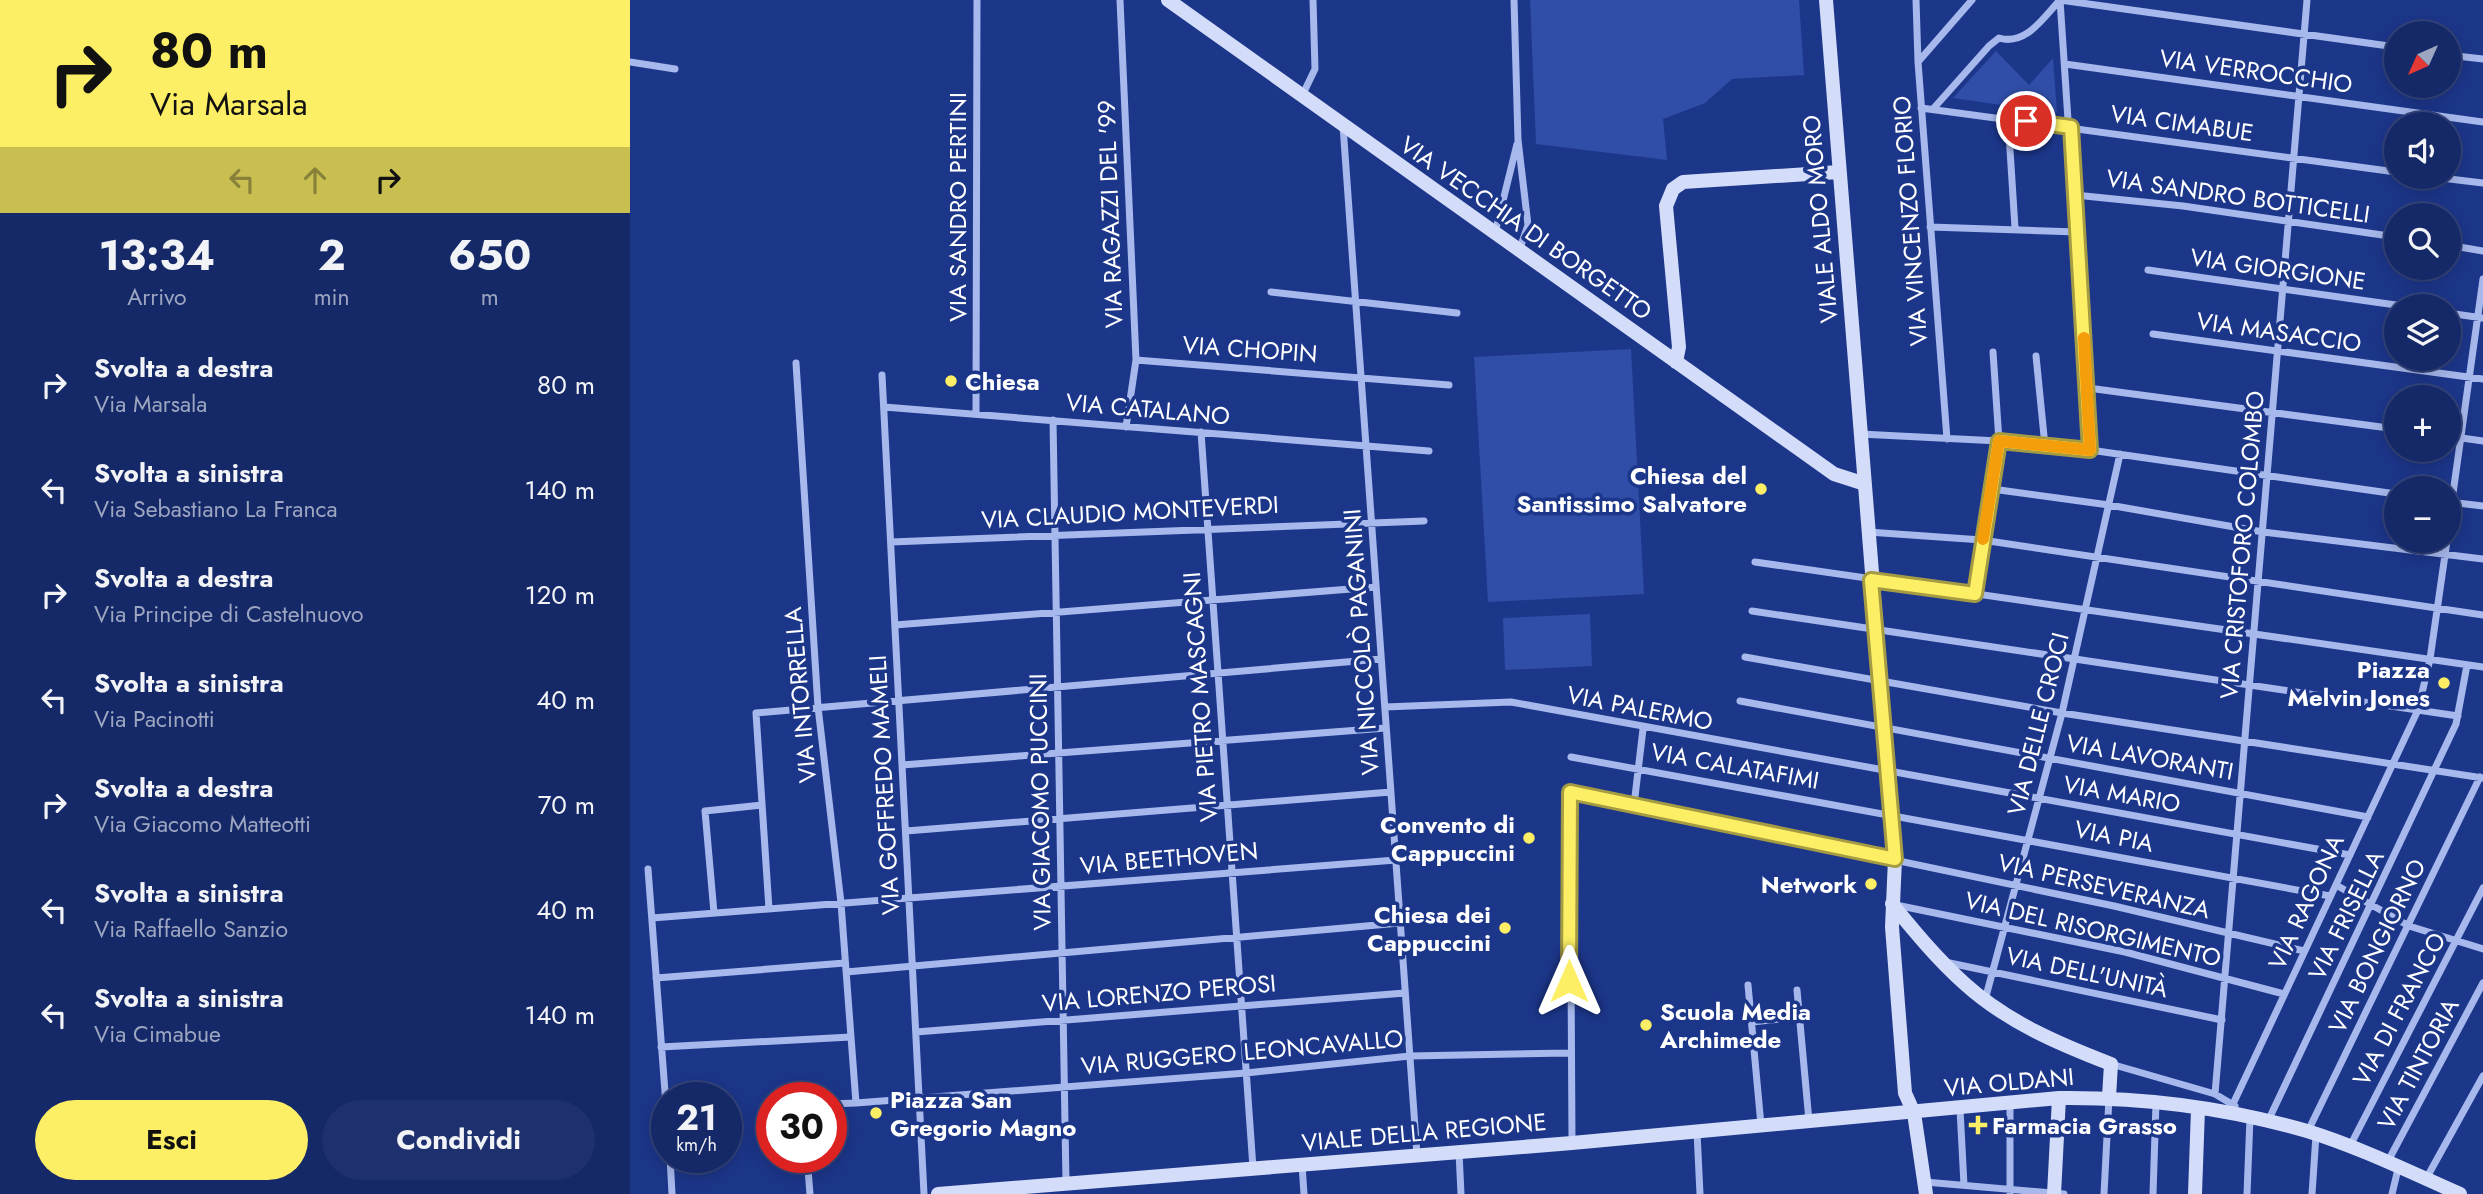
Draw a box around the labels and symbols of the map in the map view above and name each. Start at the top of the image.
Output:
north arrow [2384,21,2460,98]
street label: VIA VERROCCHIO [2157,40,2355,102]
pin [1996,91,2056,151]
street label: VIA SANDRO PERTINI [940,92,975,322]
street label: VIA VINCENZO FLORIO [1884,95,1936,347]
street label: VIA CIMABUE [2108,96,2256,150]
street label: VIA RAGAZZI DEL '99 [1089,99,1131,329]
street label: VIALE ALDO MORO [1793,114,1847,324]
street label: VIA VECCHIA DI BORGETTO [1393,127,1659,329]
street label: VIA SANDRO BOTTICELLI [2104,160,2372,232]
street label: VIA GIORGIONE [2188,239,2368,299]
street label: VIA MASACCIO [2194,303,2364,361]
street label: VIA CHOPIN [1181,327,1319,371]
place label: Chiesa [965,364,1040,399]
marker: Chiesa [943,373,959,389]
street label: VIA CATALANO [1065,384,1231,434]
street label: VIA CRISTOFORO COLOMBO [2211,389,2273,701]
place label: Chiesa del Santissimo Salvatore [1516,458,1747,521]
marker: Chiesa del Santissimo Salvatore [1753,481,1769,497]
street label: VIA CLAUDIO MONTEVERDI [980,487,1280,537]
street label: VIA NICCOLÒ PAGANINI [1334,508,1388,776]
street label: VIA PIETRO MASCAGNI [1174,571,1226,823]
street label: VIA INTORRELLA [775,605,825,784]
street label: VIA DELLE CROCI [1998,629,2078,819]
place label: Piazza Melvin Jones [2288,652,2430,715]
street label: VIA GOFFREDO MAMELI [860,654,908,916]
street label: VIA GIACOMO PUCCINI [1020,673,1060,931]
marker: Piazza Melvin Jones [2436,675,2452,691]
street label: VIA PALERMO [1564,677,1716,739]
street label: VIA LAVORANTI [2064,725,2236,789]
street label: VIA CALATAFIMI [1648,734,1822,798]
street label: VIA MARIO [2061,766,2183,822]
place label: Convento di Cappuccini [1380,807,1515,870]
street label: VIA PIA [2072,811,2157,861]
street label: VIA RAGONA [2259,829,2353,975]
marker: Convento di Cappuccini [1521,830,1537,846]
street label: VIA BEETHOVEN [1078,833,1260,883]
street label: VIA FRISELLA [2299,844,2393,986]
street label: VIA PERSEVERANZA [1994,845,2214,927]
street label: VIA BONGIORNO [2320,853,2434,1039]
place label: Network [1761,867,1857,902]
marker: Network [1863,876,1879,892]
street label: VIA DEL RISORGIMENTO [1962,883,2224,975]
place label: Chiesa dei Cappuccini [1367,897,1491,960]
marker: Chiesa dei Cappuccini [1497,920,1513,936]
street label: VIA DI FRANCO [2344,926,2454,1092]
street label: VIA DELL'UNITÀ [2003,938,2171,1006]
position arrow [1532,944,1606,1018]
street label: VIA LORENZO PEROSI [1040,965,1278,1021]
street label: VIA TINTORIA [2369,992,2467,1136]
place label: Scuola Media Archimede [1659,994,1811,1057]
marker: Scuola Media Archimede [1638,1017,1654,1033]
street label: VIA RUGGERO LEONCAVALLO [1079,1020,1405,1084]
street label: VIA OLDANI [1942,1059,2076,1105]
speed limit sign: 30 [756,1082,847,1173]
place label: Piazza San Gregorio Magno [890,1082,1076,1145]
street label: VIALE DELLA REGIONE [1300,1104,1548,1160]
marker: Piazza San Gregorio Magno [868,1105,884,1121]
place label: Farmacia Grasso [1992,1108,2177,1143]
marker: Farmacia Grasso [1970,1117,1986,1133]

